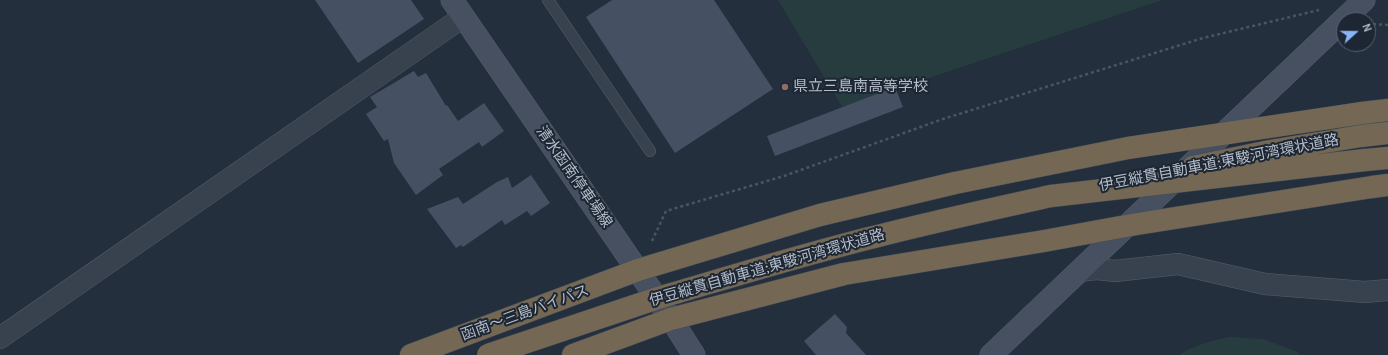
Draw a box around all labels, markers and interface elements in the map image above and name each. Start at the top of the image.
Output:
north arrow [1336,12,1376,52]
text: N [1359,22,1374,34]
place label: 県立三島南高等学校 [793,78,928,96]
marker: 県立三島南高等学校 [780,82,790,92]
street label: 清水函南停車場線 [532,123,616,231]
street label: 伊豆縦貫自動車道;東駿河湾環状道路 [1098,131,1340,195]
street label: 伊豆縦貫自動車道;東駿河湾環状道路 [647,226,887,310]
street label: 函南～三島バイパス [458,281,592,345]

